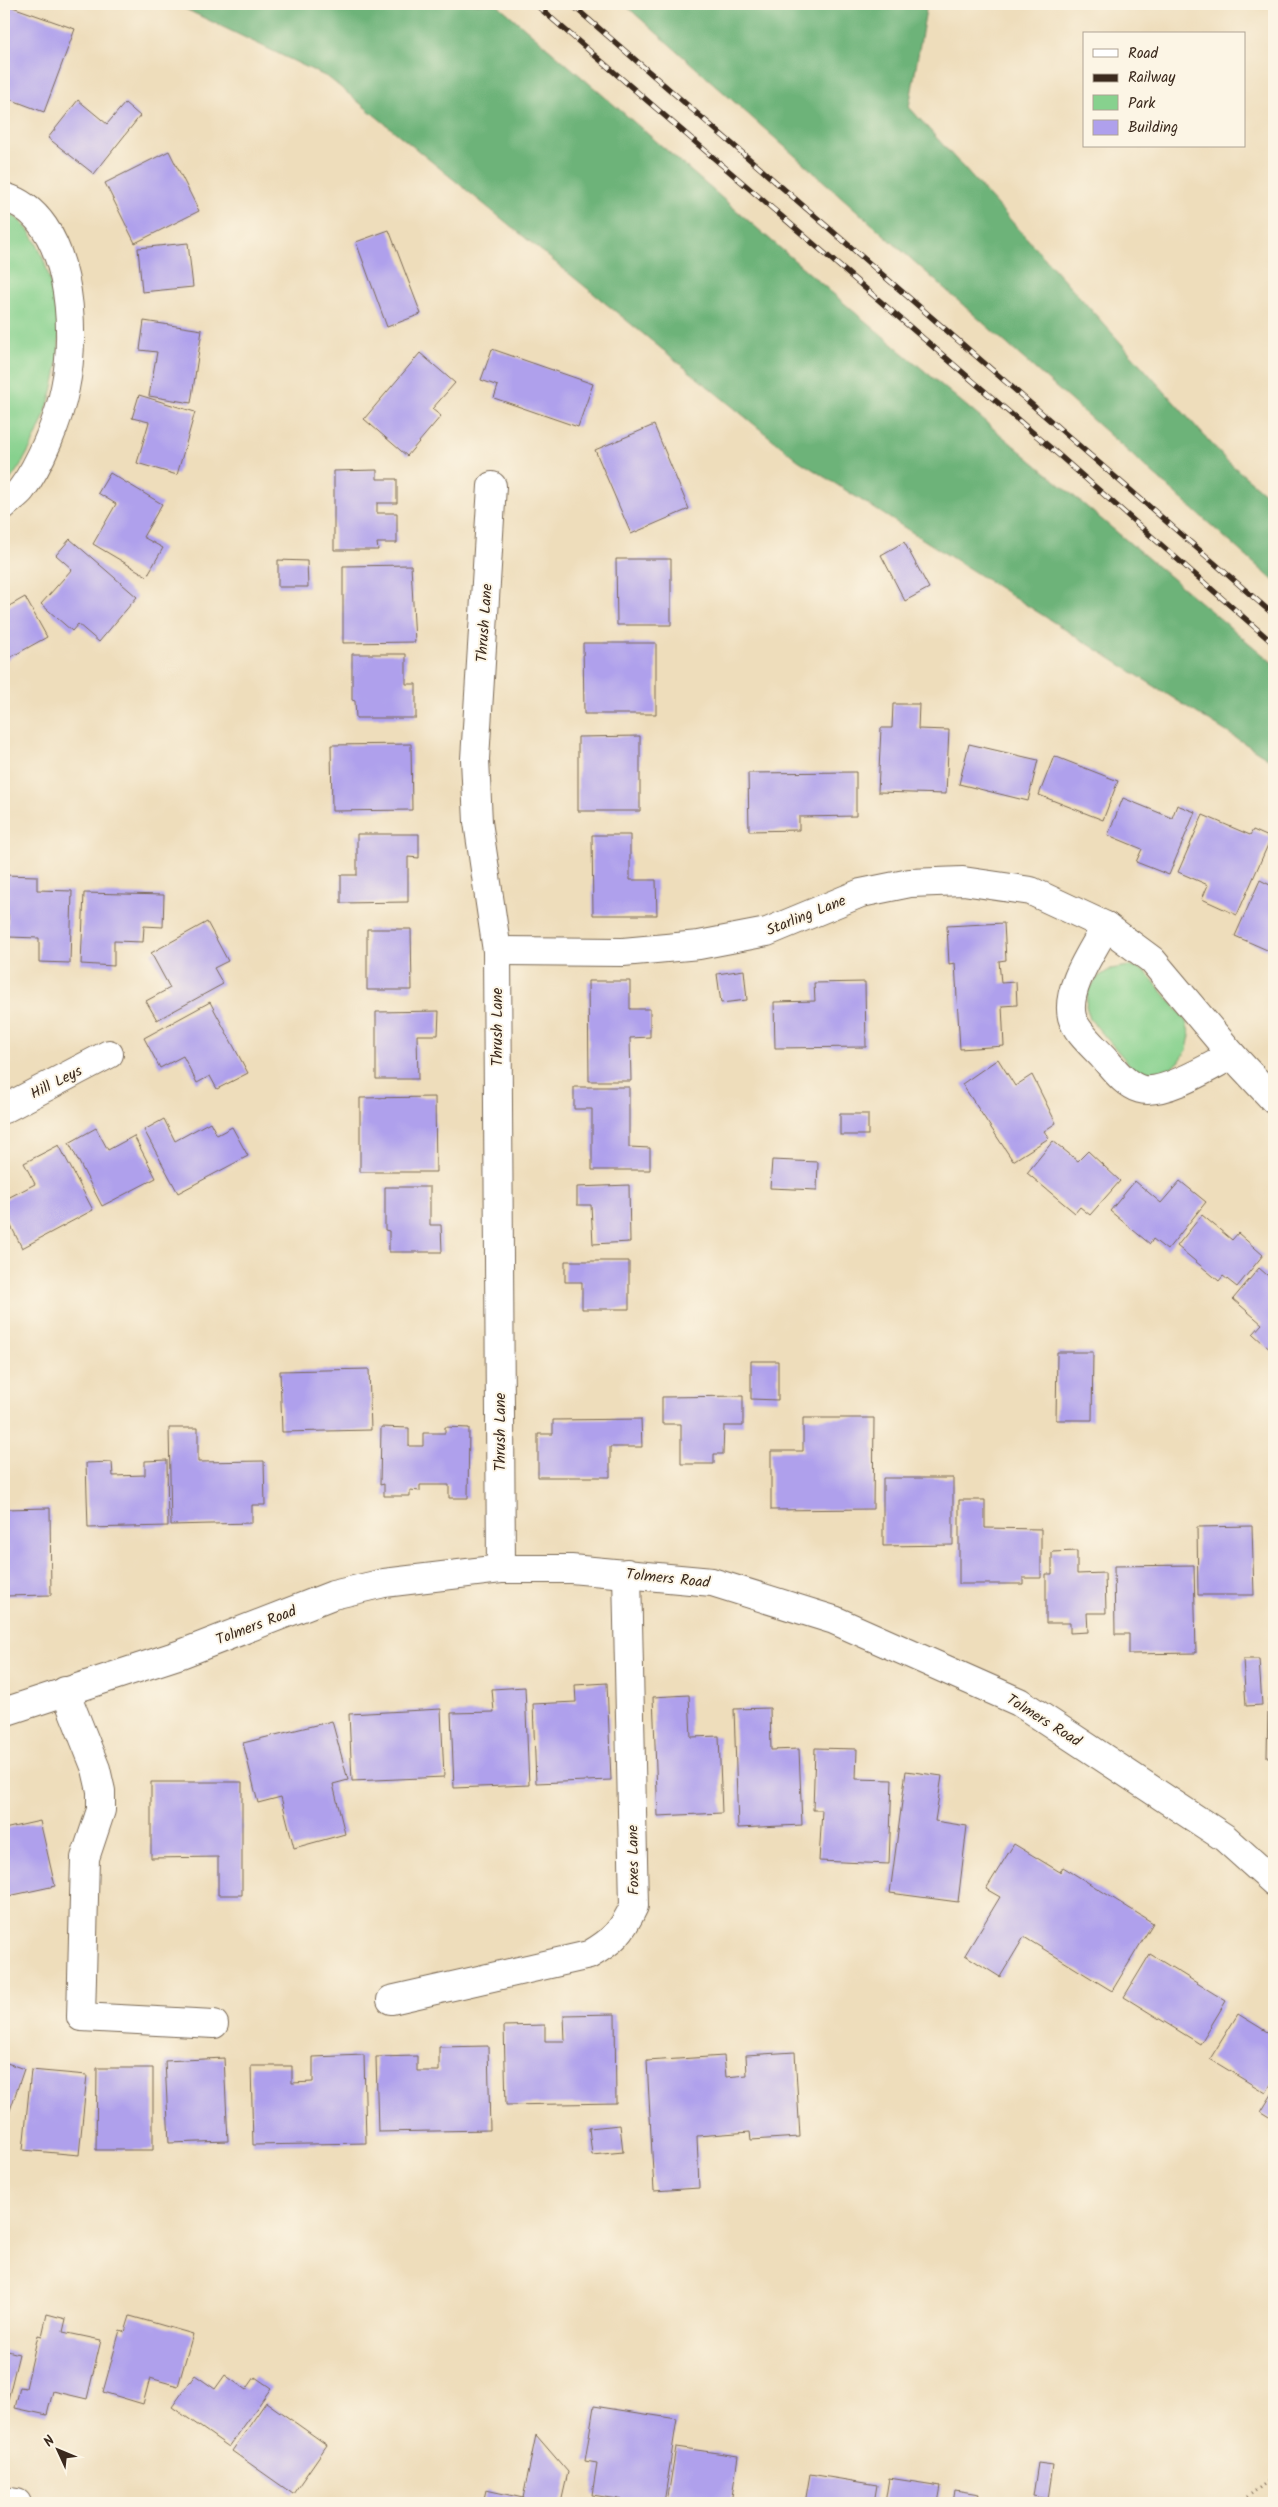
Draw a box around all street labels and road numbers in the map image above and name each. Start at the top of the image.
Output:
street label: Thrush Lane [470,583,500,663]
street label: Starling Lane [763,889,850,943]
street label: Thrush Lane [486,987,510,1066]
street label: Hill Leys [26,1059,87,1106]
street label: Thrush Lane [489,1392,513,1471]
street label: Tolmers Road [625,1563,712,1595]
street label: Tolmers Road [213,1599,301,1652]
street label: Tolmers Road [1001,1688,1086,1754]
street label: Foxes Lane [621,1824,647,1895]

